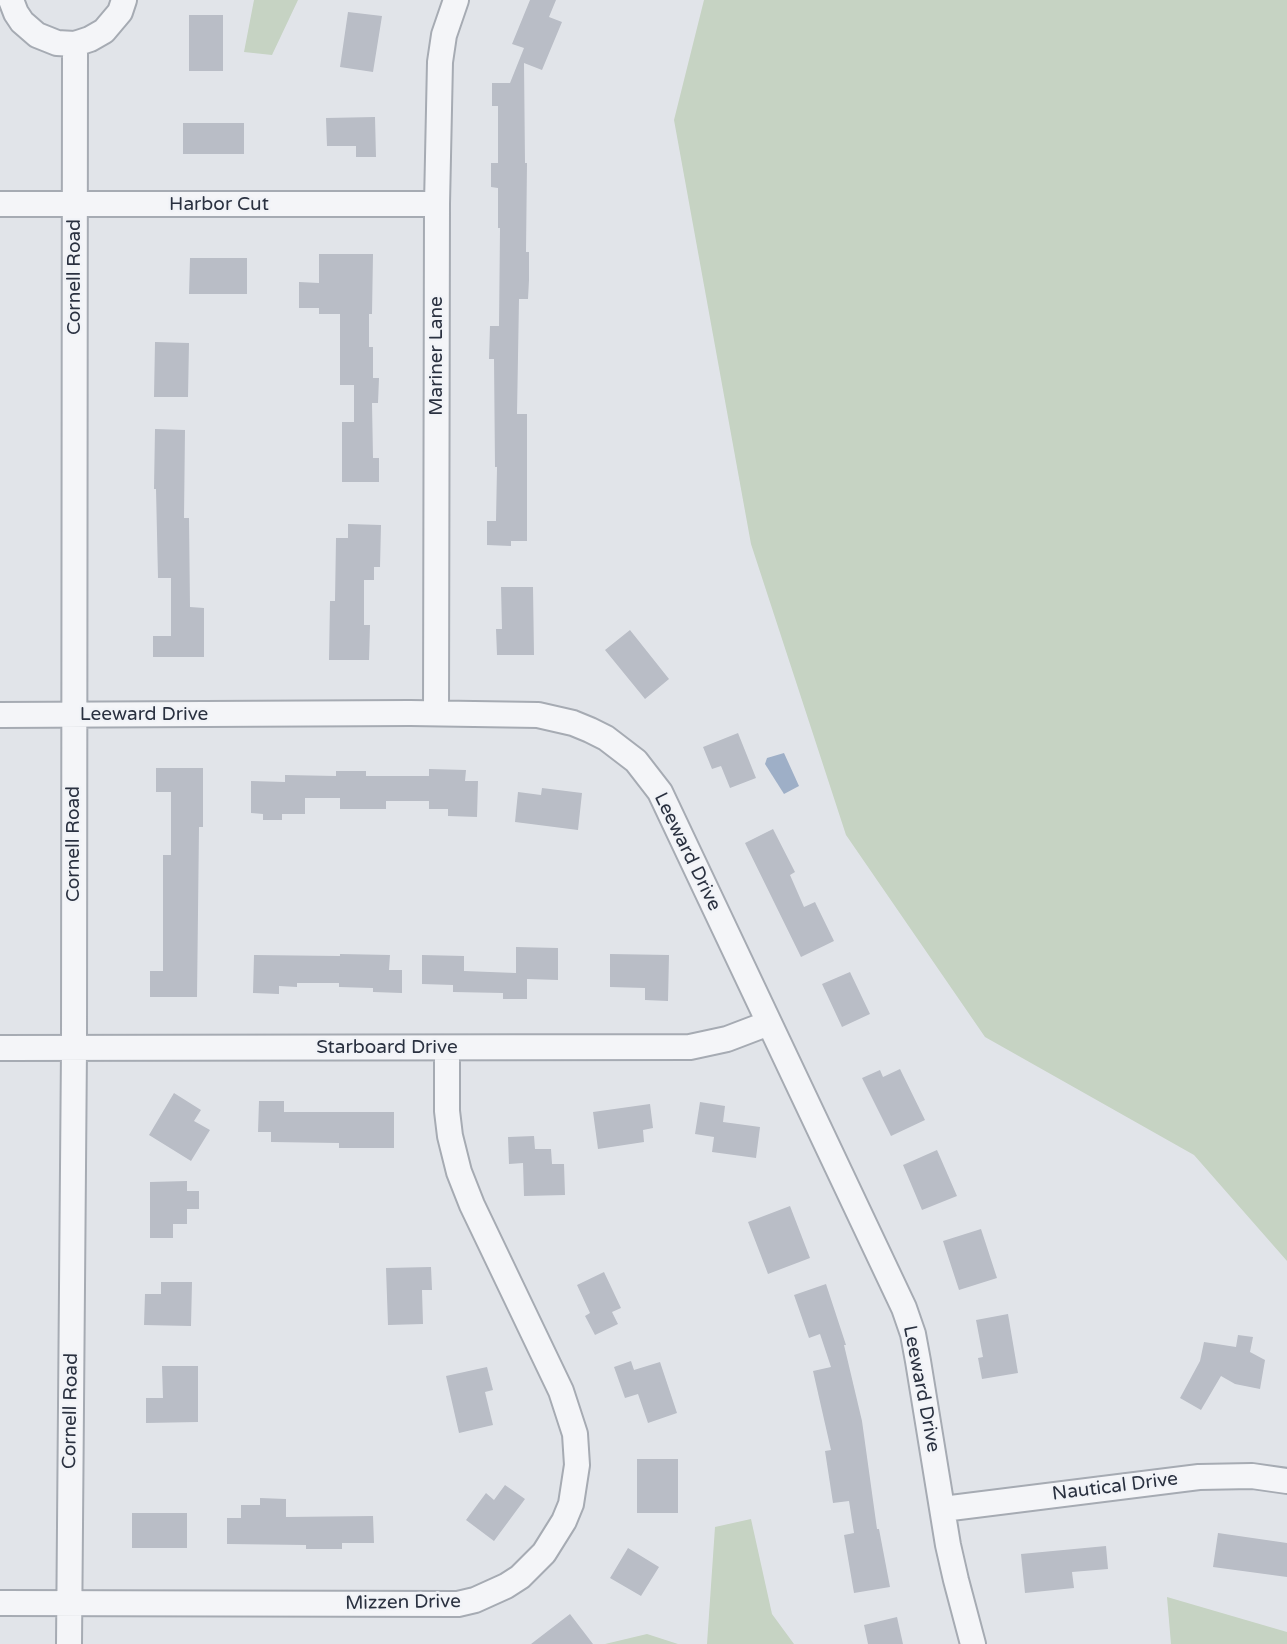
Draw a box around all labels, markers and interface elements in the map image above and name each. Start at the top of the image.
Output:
street label: Harbor Cut [169,194,269,216]
street label: Cornell Road [64,219,86,335]
street label: Mariner Lane [426,296,448,416]
street label: Leeward Drive [80,704,208,726]
street label: Cornell Road [63,786,85,902]
street label: Leeward Drive [649,789,725,915]
street label: Starboard Drive [316,1037,458,1059]
street label: Leeward Drive [898,1324,944,1454]
street label: Cornell Road [59,1353,83,1469]
street label: Nautical Drive [1051,1468,1179,1506]
street label: Mizzen Drive [345,1591,461,1615]

